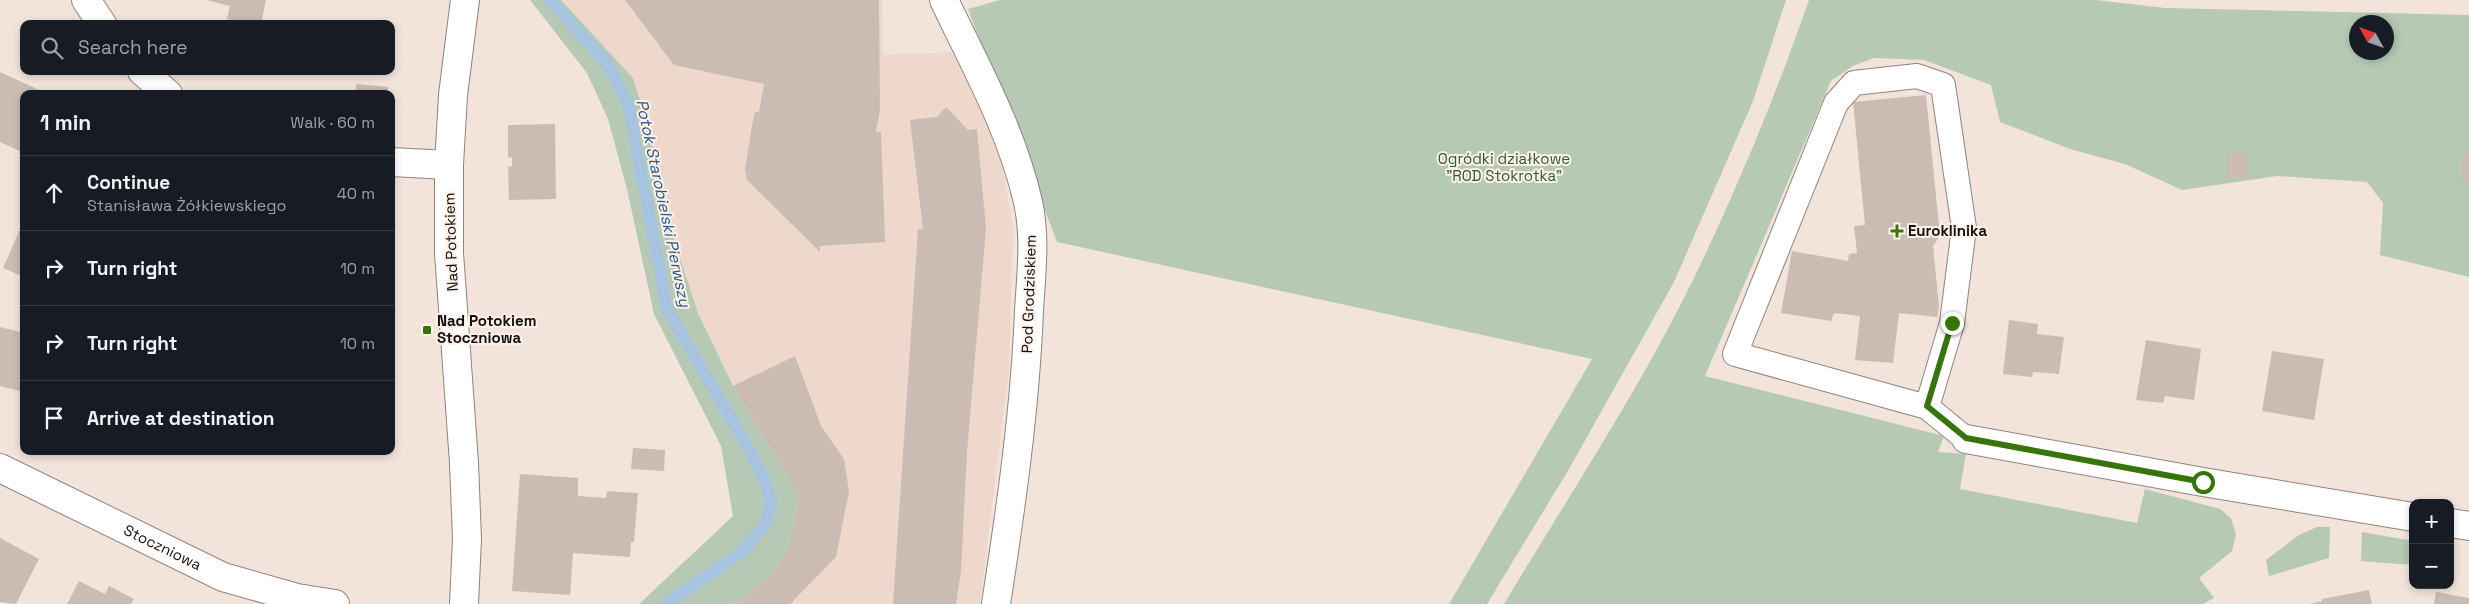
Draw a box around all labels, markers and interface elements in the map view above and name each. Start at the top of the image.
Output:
north arrow [2349,15,2394,60]
search box [20,20,395,75]
icon: search [38,34,66,62]
text: Search here [78,35,188,60]
water label: Potok Starobielski Pierwszy [631,97,696,310]
text: 1 min [40,109,91,136]
text: Walk · 60 m [290,112,375,133]
park label: Ogródki działkowe "ROD Stokrotka" [1438,149,1570,185]
text: Continue [87,170,170,195]
icon: ahead [40,179,68,207]
text: 40 m [337,183,375,204]
street label: Nad Potokiem [439,192,462,292]
text: Stanisława Żółkiewskiego [87,195,286,216]
place label: Euroklinika [1908,221,1987,240]
marker: Euroklinika [1890,224,1904,238]
street label: Pod Grodziskiem [1017,234,1040,354]
icon: right [40,254,68,282]
text: Turn right [87,256,177,281]
text: 10 m [340,258,375,279]
place label: Nad Potokiem Stoczniowa [437,311,536,347]
route end [1941,312,1964,335]
marker: Nad Potokiem Stoczniowa [421,324,433,336]
icon: right [40,329,68,357]
text: Turn right [87,331,177,356]
text: 10 m [340,333,375,354]
icon: arrive [40,404,68,432]
text: Arrive at destination [87,406,275,431]
route start [2192,471,2215,494]
map controls [2409,499,2454,589]
button: + [2409,499,2454,544]
street label: Stoczniowa [121,520,205,574]
button: − [2409,544,2454,589]

